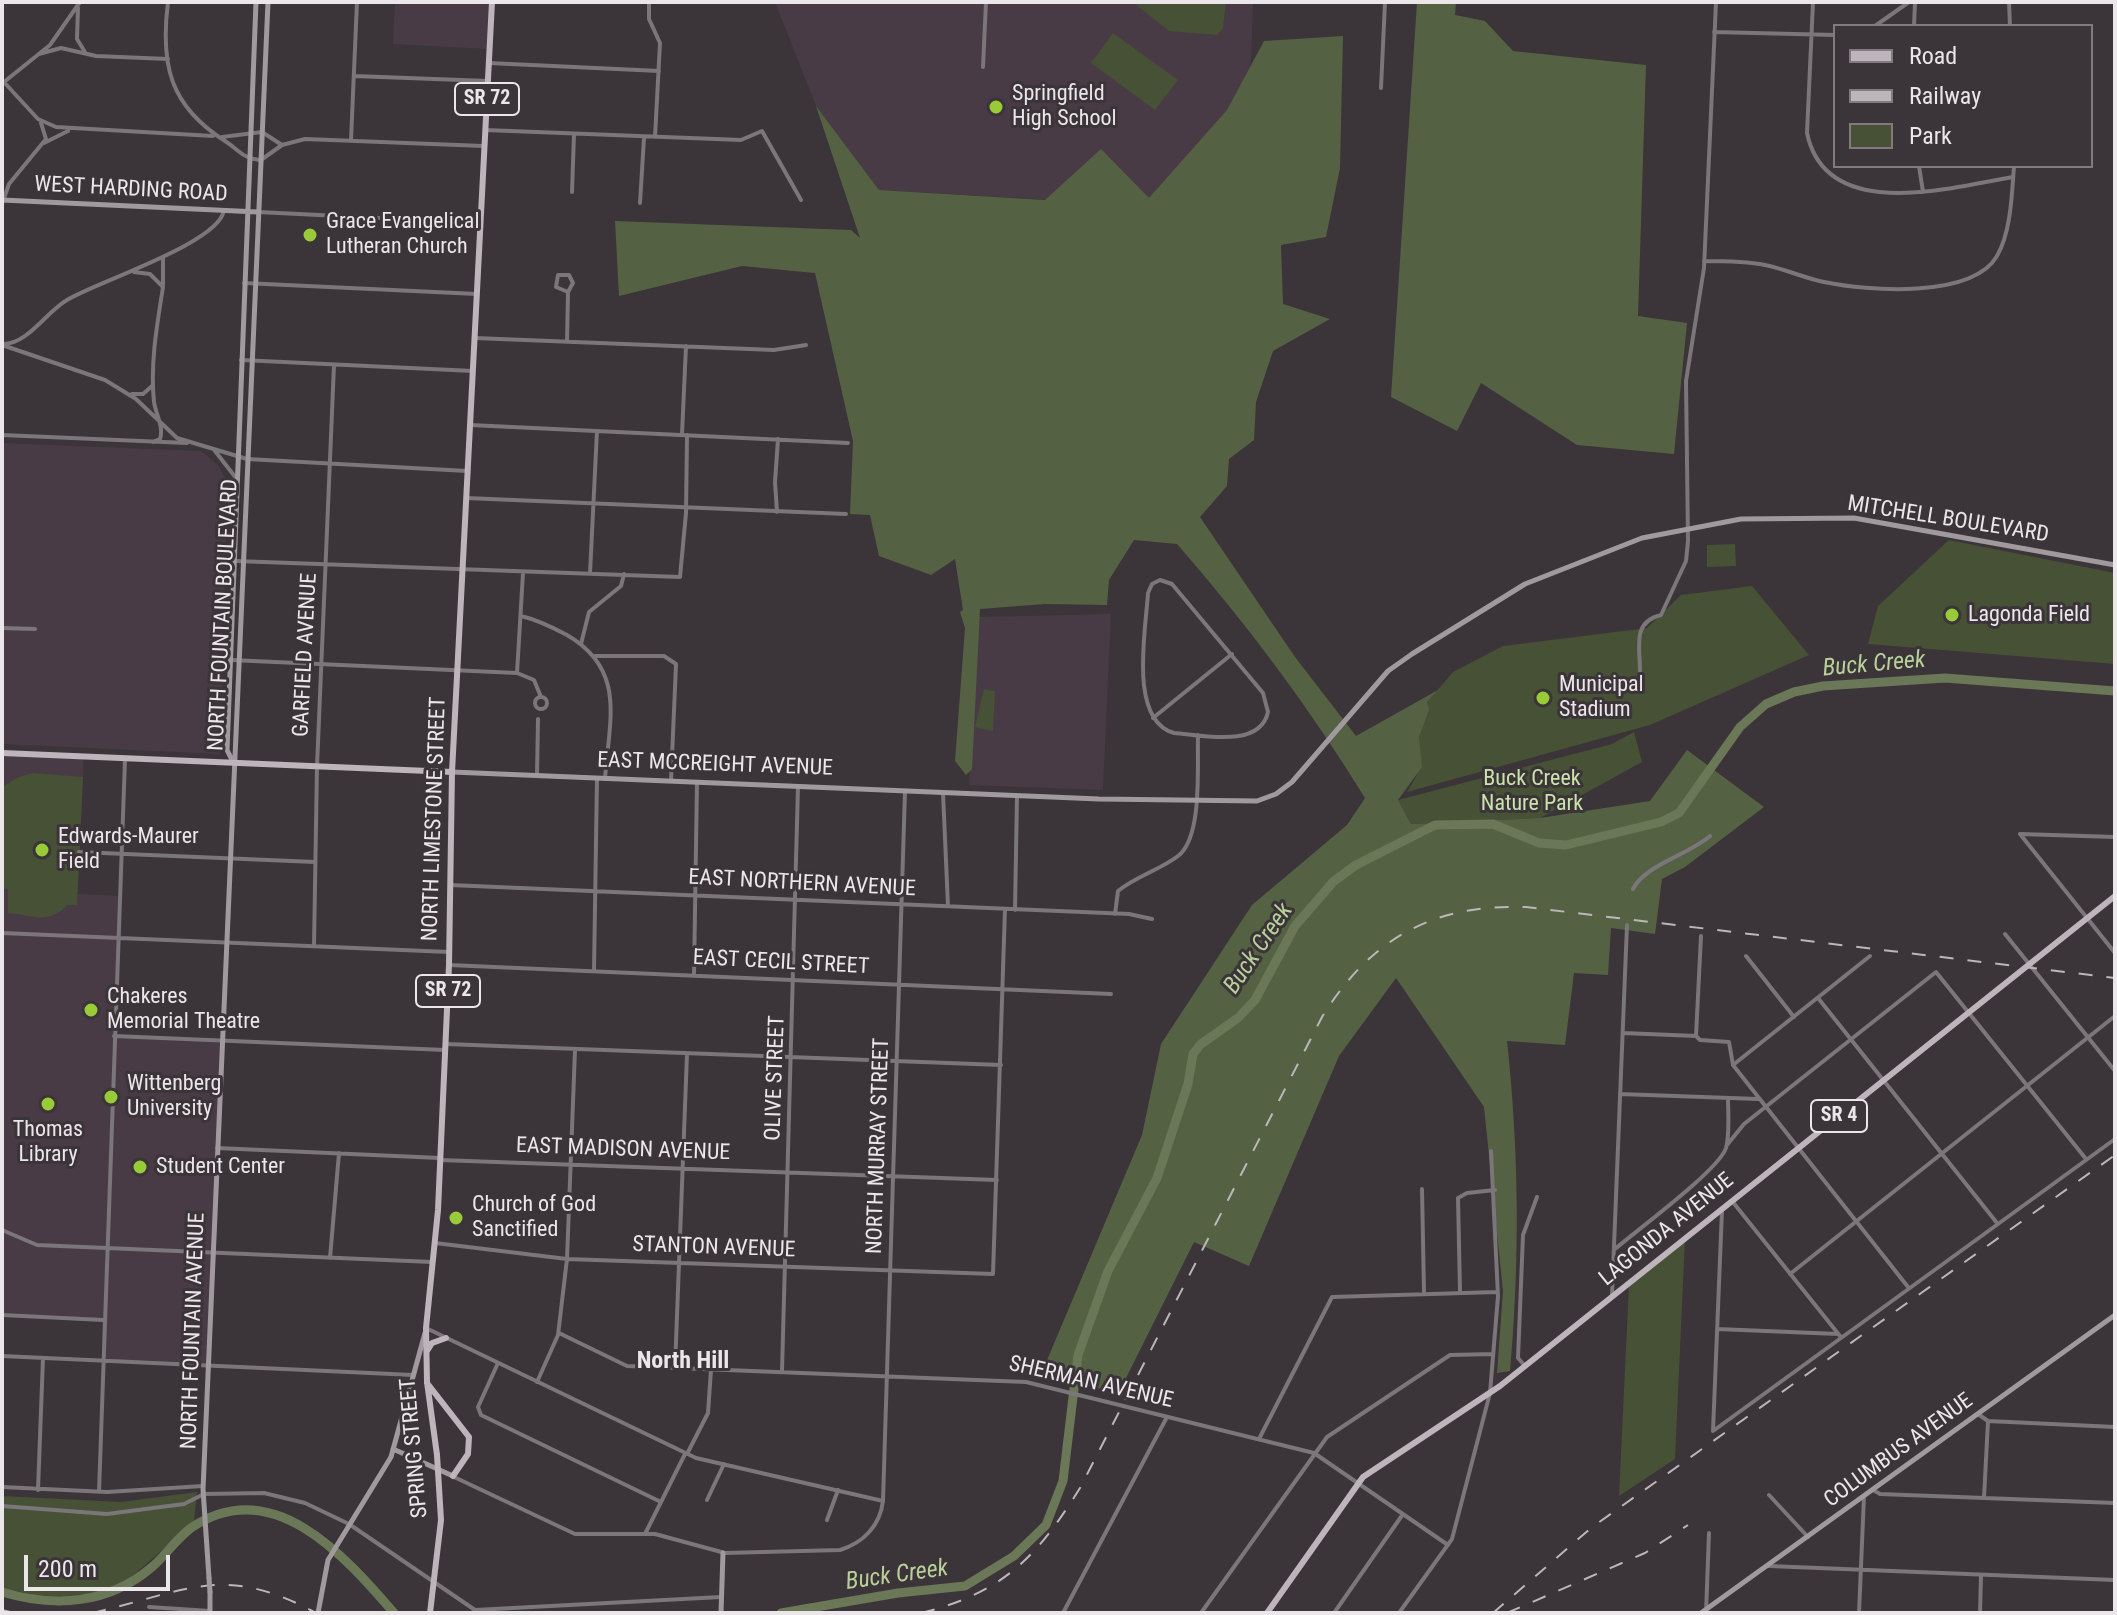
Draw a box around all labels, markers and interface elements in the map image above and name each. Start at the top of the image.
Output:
legend [1833,24,2093,168]
text: Road [1909,42,1957,70]
place label: Springfield High School [1012,81,1117,132]
text: Railway [1909,82,1981,110]
road number: SR 72 [455,83,519,115]
marker: Springfield High School [987,98,1005,116]
text: Park [1909,122,1952,150]
street label: WEST HARDING ROAD [34,172,228,208]
place label: Grace Evangelical Lutheran Church [326,209,479,260]
marker: Grace Evangelical Lutheran Church [301,226,319,244]
street label: NORTH FOUNTAIN BOULEVARD [204,478,244,752]
street label: MITCHELL BOULEVARD [1845,491,2051,549]
street label: GARFIELD AVENUE [289,572,323,738]
place label: Lagonda Field [1968,602,2090,628]
marker: Lagonda Field [1943,606,1961,624]
water label: Buck Creek [1821,646,1927,684]
place label: Municipal Stadium [1559,672,1644,724]
marker: Municipal Stadium [1534,689,1552,707]
street label: NORTH LIMESTONE STREET [418,696,452,942]
street label: EAST MCCREIGHT AVENUE [597,748,833,782]
park label: Buck Creek Nature Park [1481,766,1583,818]
place label: Edwards-Maurer Field [58,824,199,876]
marker: Edwards-Maurer Field [33,841,51,859]
street label: EAST NORTHERN AVENUE [688,865,916,903]
water label: Buck Creek [1218,898,1300,1000]
street label: EAST CECIL STREET [692,945,870,981]
road number: SR 72 [416,975,480,1007]
place label: Chakeres Memorial Theatre [107,984,260,1036]
marker: Chakeres Memorial Theatre [82,1001,100,1019]
street label: OLIVE STREET [761,1015,791,1141]
street label: NORTH MURRAY STREET [862,1037,896,1255]
place label: Wittenberg University [127,1071,221,1122]
marker: Wittenberg University [102,1088,120,1106]
marker: Thomas Library [39,1095,57,1113]
road number: SR 4 [1811,1100,1867,1132]
place label: Thomas Library [13,1117,83,1168]
street label: EAST MADISON AVENUE [515,1133,731,1167]
place label: Student Center [156,1154,285,1180]
marker: Student Center [131,1158,149,1176]
street label: LAGONDA AVENUE [1595,1168,1739,1292]
place label: Church of God Sanctified [472,1192,596,1244]
marker: Church of God Sanctified [447,1209,465,1227]
street label: NORTH FOUNTAIN AVENUE [177,1212,211,1450]
street label: STANTON AVENUE [632,1232,796,1264]
district label: North Hill [637,1348,729,1376]
street label: SHERMAN AVENUE [1006,1351,1176,1415]
street label: SPRING STREET [396,1377,434,1519]
street label: COLUMBUS AVENUE [1820,1388,1978,1514]
scale bar [28,1539,174,1589]
text: 200 m [38,1555,97,1583]
water label: Buck Creek [844,1555,950,1597]

